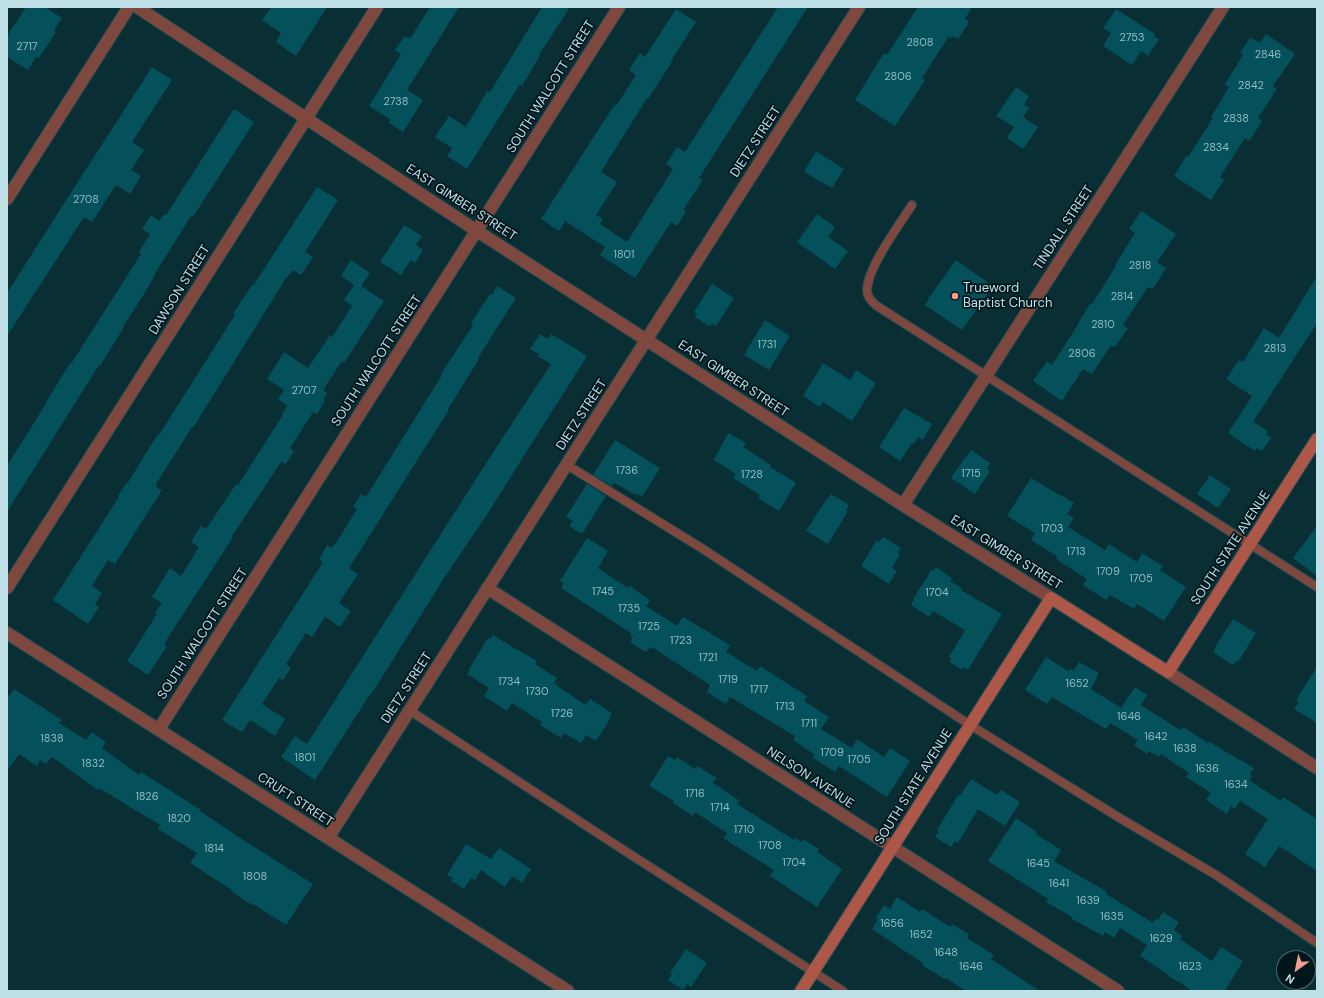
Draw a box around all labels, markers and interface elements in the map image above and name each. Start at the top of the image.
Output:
street label: SOUTH WALCOTT STREET [504,18,598,156]
house number: 2753 [1120,31,1144,45]
house number: 2808 [906,36,934,50]
house number: 2717 [16,40,38,54]
house number: 2846 [1255,48,1281,62]
house number: 2806 [884,70,912,84]
house number: 2842 [1238,79,1264,93]
house number: 2738 [384,95,408,109]
street label: DIETZ STREET [727,104,785,180]
house number: 2838 [1223,112,1249,126]
house number: 2834 [1203,141,1229,155]
street label: EAST GIMBER STREET [403,161,519,245]
street label: TINDALL STREET [1031,183,1097,273]
house number: 2708 [73,193,99,207]
street label: DAWSON STREET [146,242,214,338]
house number: 1801 [613,248,635,262]
house number: 2818 [1129,259,1151,273]
place label: Trueword Baptist Church [963,281,1053,312]
house number: 2814 [1111,290,1133,304]
marker: Trueword Baptist Church [950,291,960,301]
street label: SOUTH WALCOTT STREET [329,292,425,430]
house number: 2810 [1091,318,1115,332]
street label: EAST GIMBER STREET [675,337,791,421]
house number: 1731 [758,338,776,352]
house number: 2813 [1264,342,1286,356]
house number: 2806 [1068,347,1096,361]
street label: DIETZ STREET [553,377,611,453]
house number: 2707 [291,384,317,398]
house number: 1736 [616,464,638,478]
house number: 1715 [961,467,981,481]
house number: 1728 [741,468,763,482]
street label: SOUTH STATE AVENUE [1188,488,1274,608]
street label: EAST GIMBER STREET [947,512,1065,594]
house number: 1703 [1040,522,1064,536]
house number: 1713 [1066,545,1086,559]
street label: SOUTH WALCOTT STREET [155,565,251,703]
house number: 1709 [1096,565,1120,579]
house number: 1705 [1129,572,1153,586]
house number: 1745 [592,585,614,599]
house number: 1704 [925,586,949,600]
house number: 1735 [618,602,640,616]
house number: 1725 [638,620,660,634]
house number: 1723 [670,634,692,648]
street label: DIETZ STREET [378,650,436,726]
house number: 1721 [699,651,717,665]
house number: 1719 [718,673,738,687]
house number: 1734 [498,675,520,689]
house number: 1652 [1066,677,1088,691]
house number: 1717 [750,683,768,697]
house number: 1730 [525,685,549,699]
house number: 1713 [775,700,795,714]
house number: 1726 [551,707,573,721]
house number: 1646 [1117,710,1141,724]
house number: 1711 [801,717,817,731]
street label: SOUTH STATE AVENUE [872,726,956,848]
house number: 1642 [1144,730,1168,744]
house number: 1838 [40,732,64,746]
house number: 1638 [1173,742,1197,756]
street label: NELSON AVENUE [763,744,857,812]
house number: 1709 [820,746,844,760]
house number: 1801 [294,751,316,765]
house number: 1705 [847,753,871,767]
house number: 1832 [82,757,104,771]
house number: 1636 [1195,762,1219,776]
street label: CRUFT STREET [254,770,336,830]
house number: 1634 [1224,778,1248,792]
house number: 1716 [685,787,705,801]
house number: 1826 [135,790,159,804]
house number: 1714 [710,801,730,815]
house number: 1820 [167,812,191,826]
house number: 1710 [734,823,754,837]
house number: 1708 [758,839,782,853]
house number: 1814 [204,842,224,856]
house number: 1704 [782,856,806,870]
house number: 1645 [1026,857,1050,871]
house number: 1808 [243,870,267,884]
house number: 1641 [1049,877,1069,891]
house number: 1639 [1076,894,1100,908]
house number: 1635 [1100,910,1124,924]
house number: 1656 [880,917,904,931]
house number: 1652 [910,928,932,942]
house number: 1629 [1149,932,1173,946]
house number: 1648 [934,946,958,960]
north arrow [1276,950,1316,990]
house number: 1646 [959,960,983,974]
house number: 1623 [1179,960,1201,974]
text: N [1283,971,1297,987]

